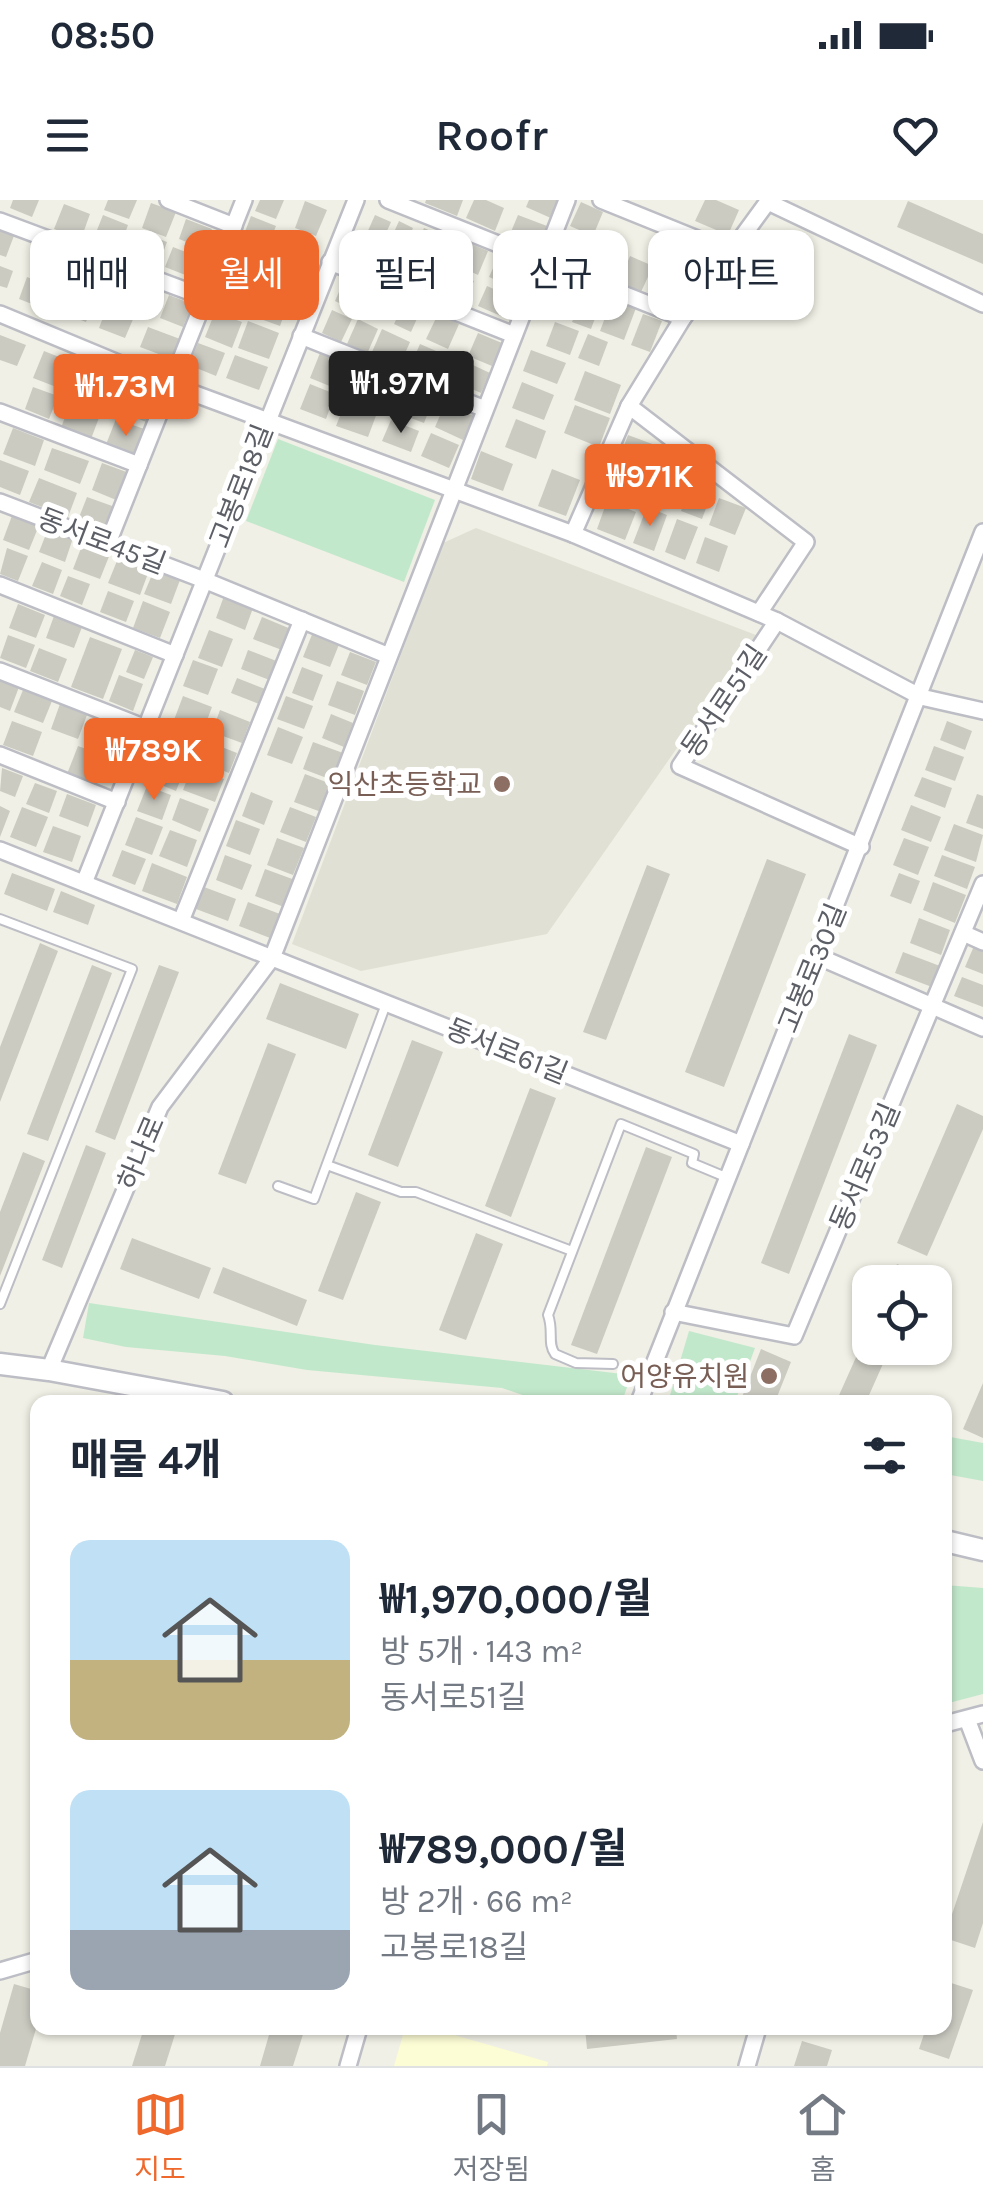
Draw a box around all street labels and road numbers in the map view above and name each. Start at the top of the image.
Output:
street label: 고봉로18길 [202,420,280,552]
street label: 동서로45길 [33,501,171,581]
street label: 동서로51길 [675,639,773,763]
street label: 고봉로30길 [771,899,853,1037]
street label: 동서로61길 [441,1012,573,1090]
street label: 동서로53길 [823,1098,907,1236]
street label: 하나로 [111,1111,171,1195]

